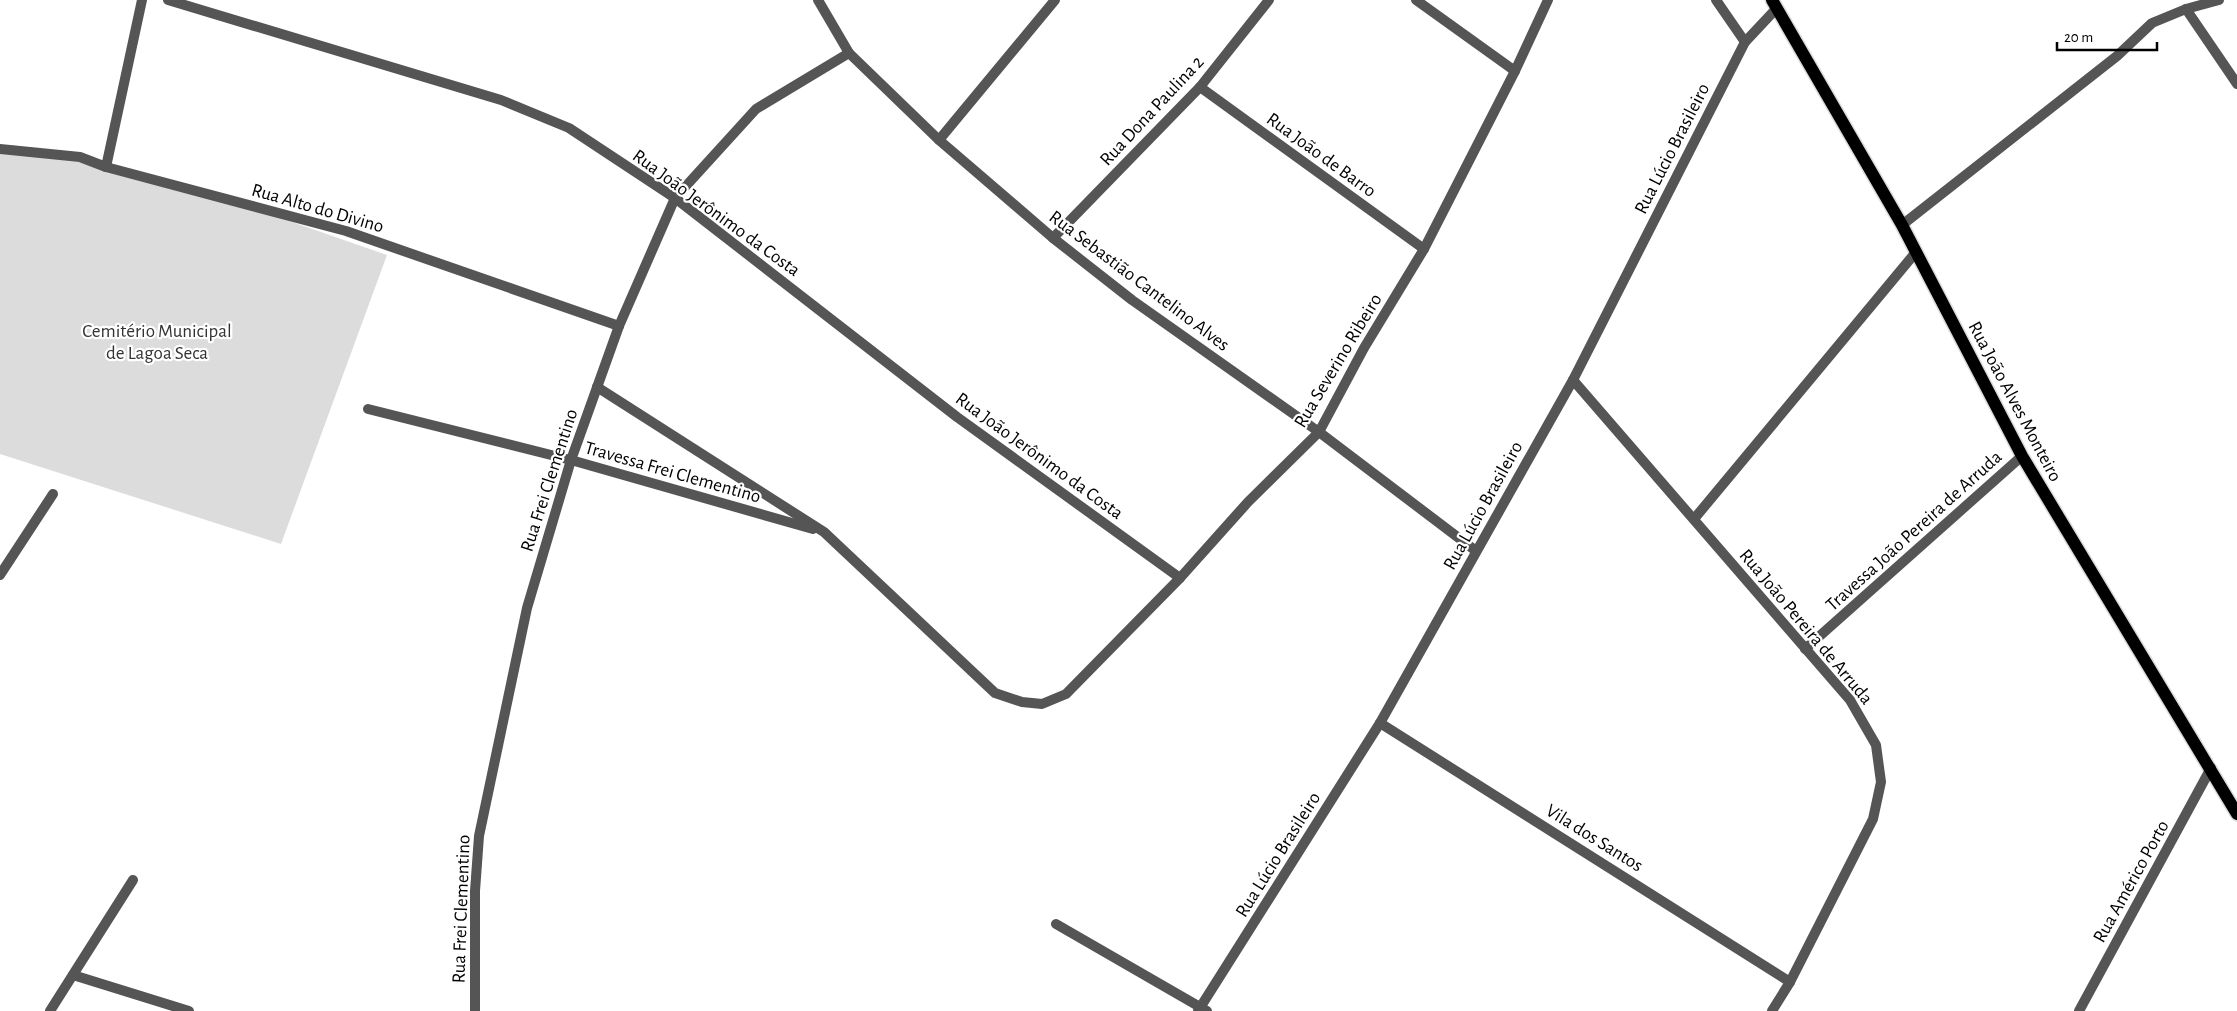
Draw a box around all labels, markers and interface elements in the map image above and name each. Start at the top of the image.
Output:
scale bar [2057,20,2157,52]
text: 20 m [2064,30,2093,45]
street label: Rua Dona Paulina 2 [1097,52,1208,170]
street label: Rua Lúcio Brasileiro [1631,80,1713,217]
street label: Rua João de Barro [1263,109,1379,201]
street label: Rua João Jerônimo da Costa [629,146,804,280]
street label: Rua Alto do Divino [249,180,386,236]
street label: Rua Sebastião Cantelino Alves [1045,207,1233,355]
street label: Rua Severino Ribeiro [1291,291,1386,431]
street label: Rua João Alves Monteiro [1964,319,2065,485]
park label: Cemitério Municipal de Lagoa Seca [82,322,232,363]
street label: Rua João Jerônimo da Costa [952,389,1127,523]
street label: Rua Frei Clementino [517,407,581,554]
street label: Travessa Frei Clementino [582,438,763,507]
street label: Rua Lúcio Brasileiro [1440,438,1526,573]
street label: Travessa João Pereira de Arruda [1822,447,2006,615]
street label: Rua João Pereira de Arruda [1736,546,1876,708]
street label: Rua Lúcio Brasileiro [1232,789,1324,921]
street label: Vila dos Santos [1542,801,1646,876]
street label: Rua Américo Porto [2090,817,2173,946]
street label: Rua Frei Clementino [449,834,474,984]

